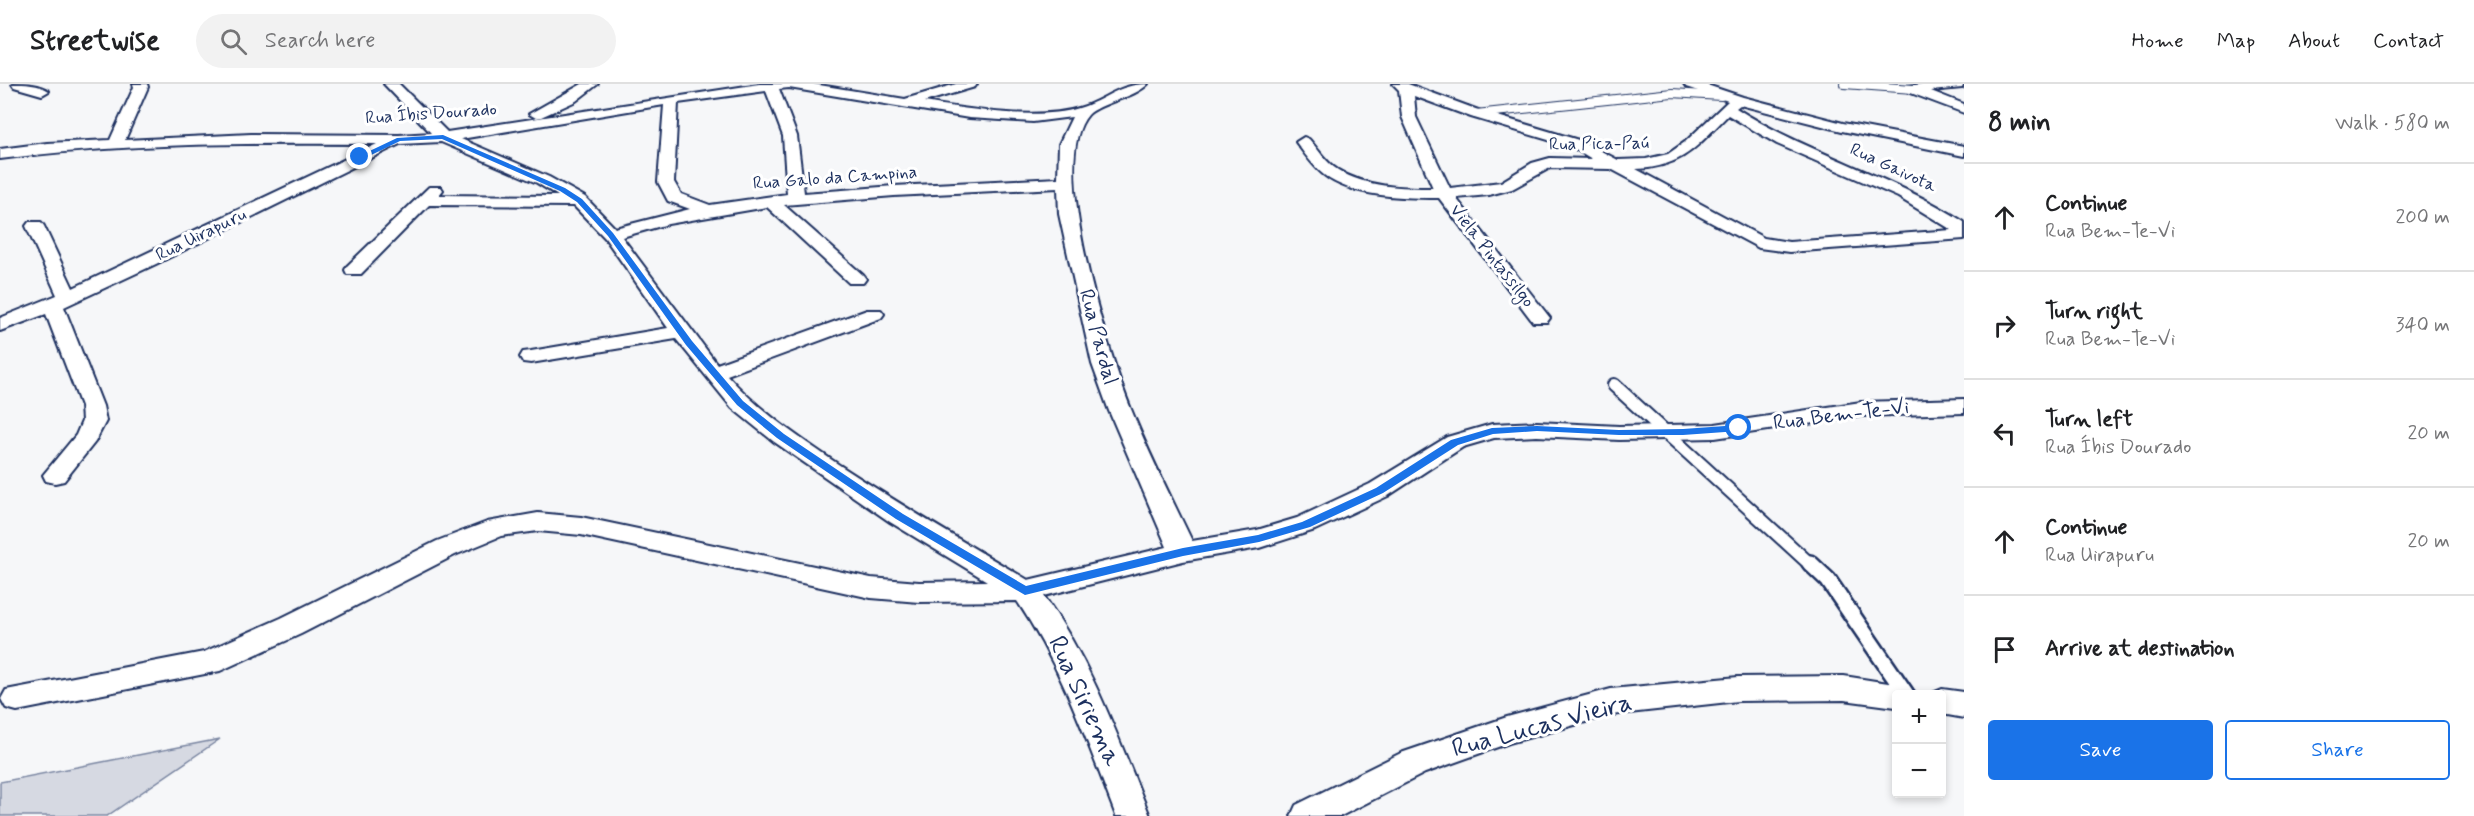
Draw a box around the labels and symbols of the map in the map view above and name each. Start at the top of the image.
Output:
street label: Rua Íbis Dourado [364,97,498,131]
street label: Rua Pica-Paú [1549,131,1649,157]
street label: Rua Gaivota [1846,138,1940,199]
route end [346,143,372,169]
street label: Rua Galo da Campina [752,160,918,196]
street label: Viela Pintassilgo [1443,199,1540,313]
street label: Rua Uirapuru [152,203,250,267]
street label: Rua Pardal [1072,286,1124,388]
street label: Rua Bem-Te-Vi [1771,393,1911,437]
route start [1725,414,1751,440]
street label: Rua Siriema [1039,630,1129,772]
street label: Rua Lucas Vieira [1448,686,1636,766]

